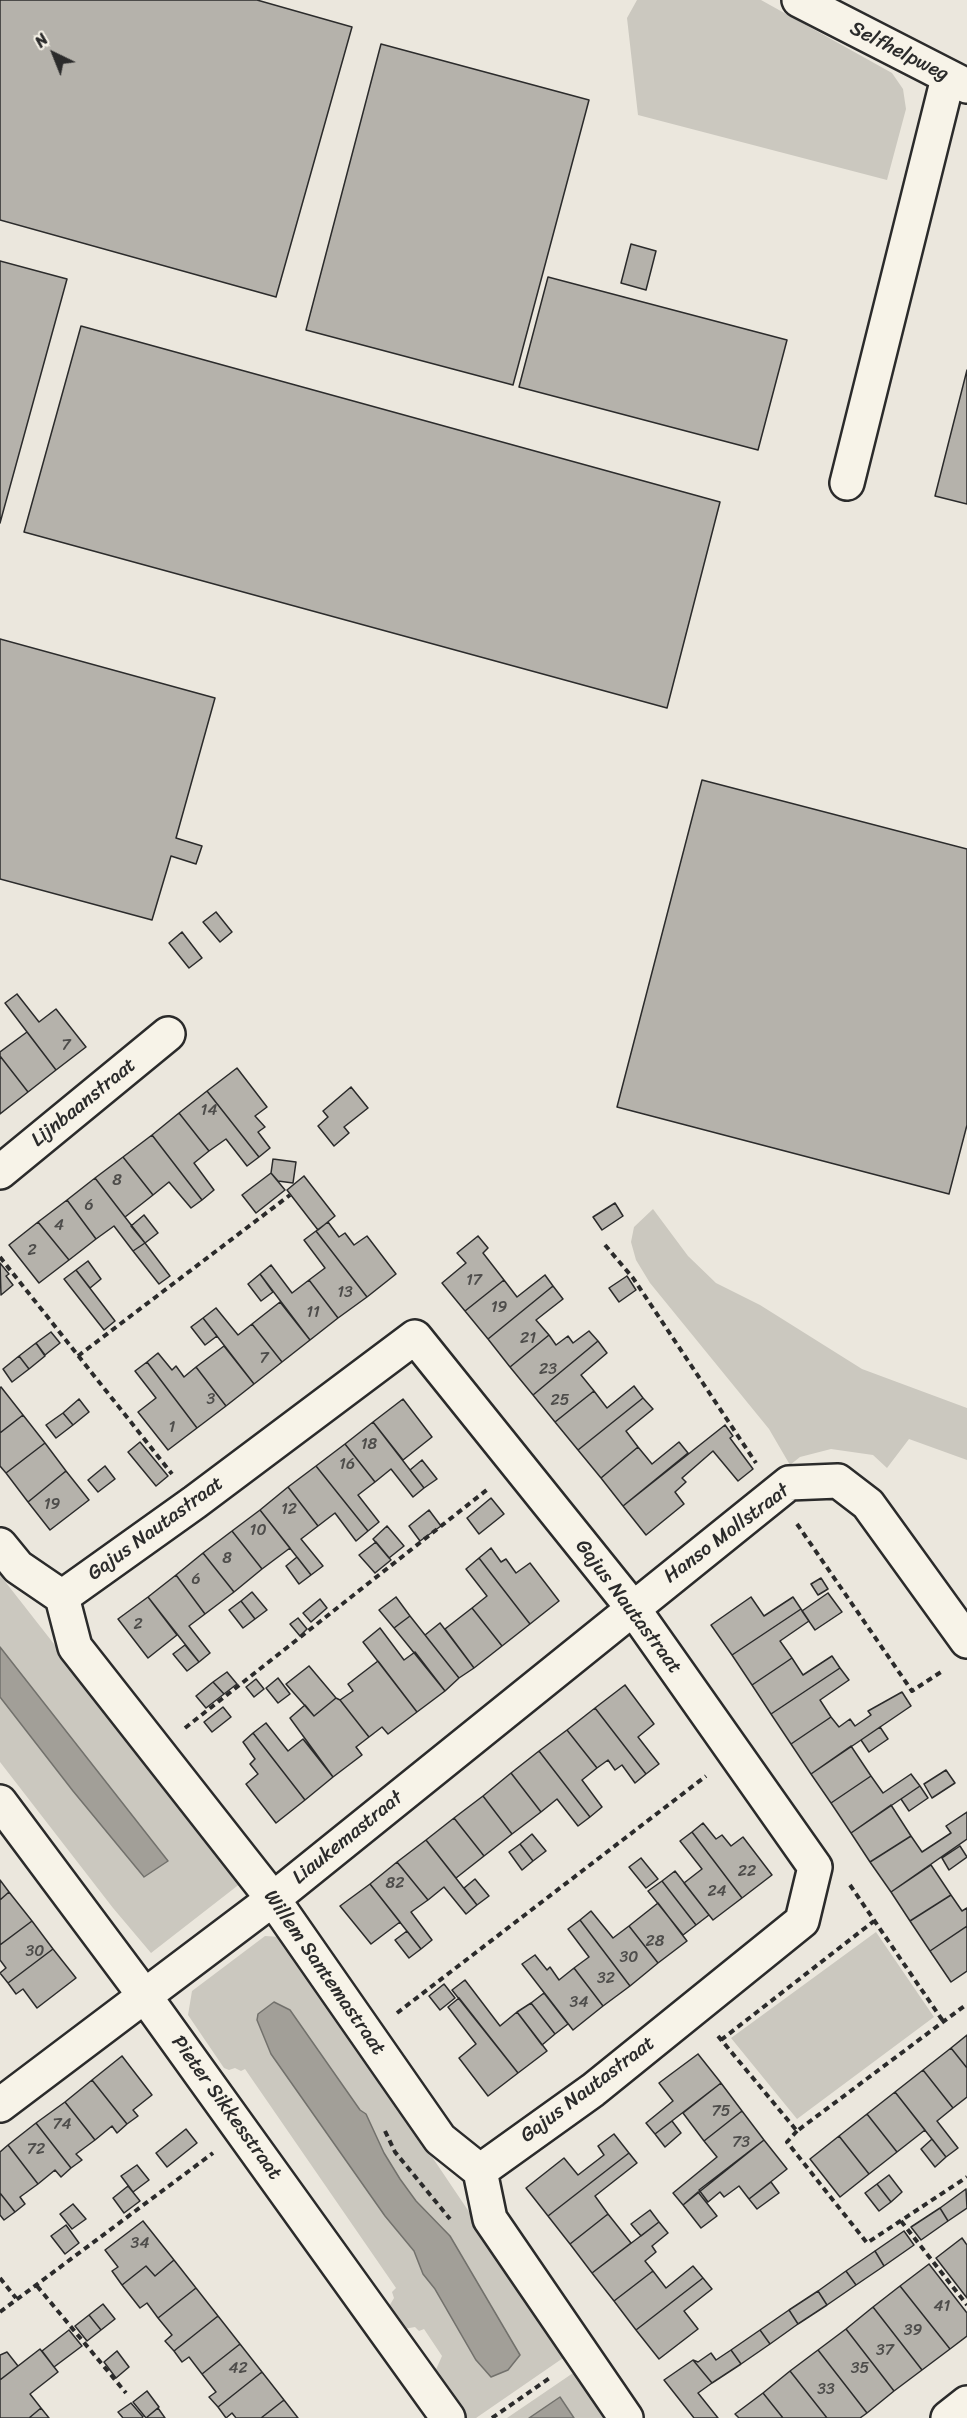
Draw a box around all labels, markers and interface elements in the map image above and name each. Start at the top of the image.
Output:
street label: Selfhelpweg [846,17,952,87]
north arrow [24,24,84,84]
text: N [27,26,55,55]
house number: 7 [61,1036,71,1056]
street label: Lijnbaanstraat [27,1053,141,1153]
house number: 14 [201,1101,217,1121]
house number: 8 [112,1171,122,1191]
house number: 6 [84,1196,94,1216]
house number: 4 [54,1216,64,1236]
house number: 2 [27,1241,37,1261]
house number: 17 [466,1271,482,1291]
house number: 13 [337,1283,353,1303]
house number: 19 [491,1298,507,1318]
house number: 11 [306,1303,320,1323]
house number: 21 [520,1329,536,1349]
house number: 7 [259,1349,269,1369]
house number: 23 [539,1360,557,1380]
house number: 3 [207,1390,215,1410]
house number: 25 [550,1391,570,1411]
house number: 1 [169,1418,175,1438]
house number: 18 [361,1435,377,1455]
house number: 16 [339,1455,355,1475]
street label: Gajus Nautastraat [83,1472,229,1586]
street label: Hanso Mollstraat [660,1479,794,1589]
house number: 19 [44,1495,60,1515]
house number: 12 [281,1500,297,1520]
house number: 10 [250,1521,266,1541]
street label: Gajus Nautastraat [570,1535,686,1679]
house number: 8 [222,1549,232,1569]
house number: 6 [191,1570,201,1590]
house number: 2 [133,1615,143,1635]
street label: Liaukemastraat [288,1786,408,1890]
house number: 22 [738,1862,756,1882]
house number: 82 [386,1874,404,1894]
house number: 24 [707,1882,727,1902]
street label: Willem Santemastraat [258,1886,390,2060]
house number: 28 [646,1932,664,1952]
house number: 30 [26,1942,44,1962]
house number: 30 [620,1948,638,1968]
house number: 32 [597,1969,615,1989]
house number: 34 [570,1993,588,2013]
street label: Pieter Sikkesstraat [166,2031,286,2185]
street label: Gajus Nautastraat [516,2032,660,2148]
house number: 75 [712,2102,730,2122]
house number: 74 [52,2115,72,2135]
house number: 73 [732,2133,750,2153]
house number: 72 [27,2140,45,2160]
house number: 34 [131,2234,149,2254]
house number: 41 [934,2297,950,2317]
house number: 39 [904,2321,922,2341]
house number: 37 [876,2341,894,2361]
house number: 42 [228,2359,248,2379]
house number: 35 [851,2359,869,2379]
house number: 33 [817,2380,835,2400]

